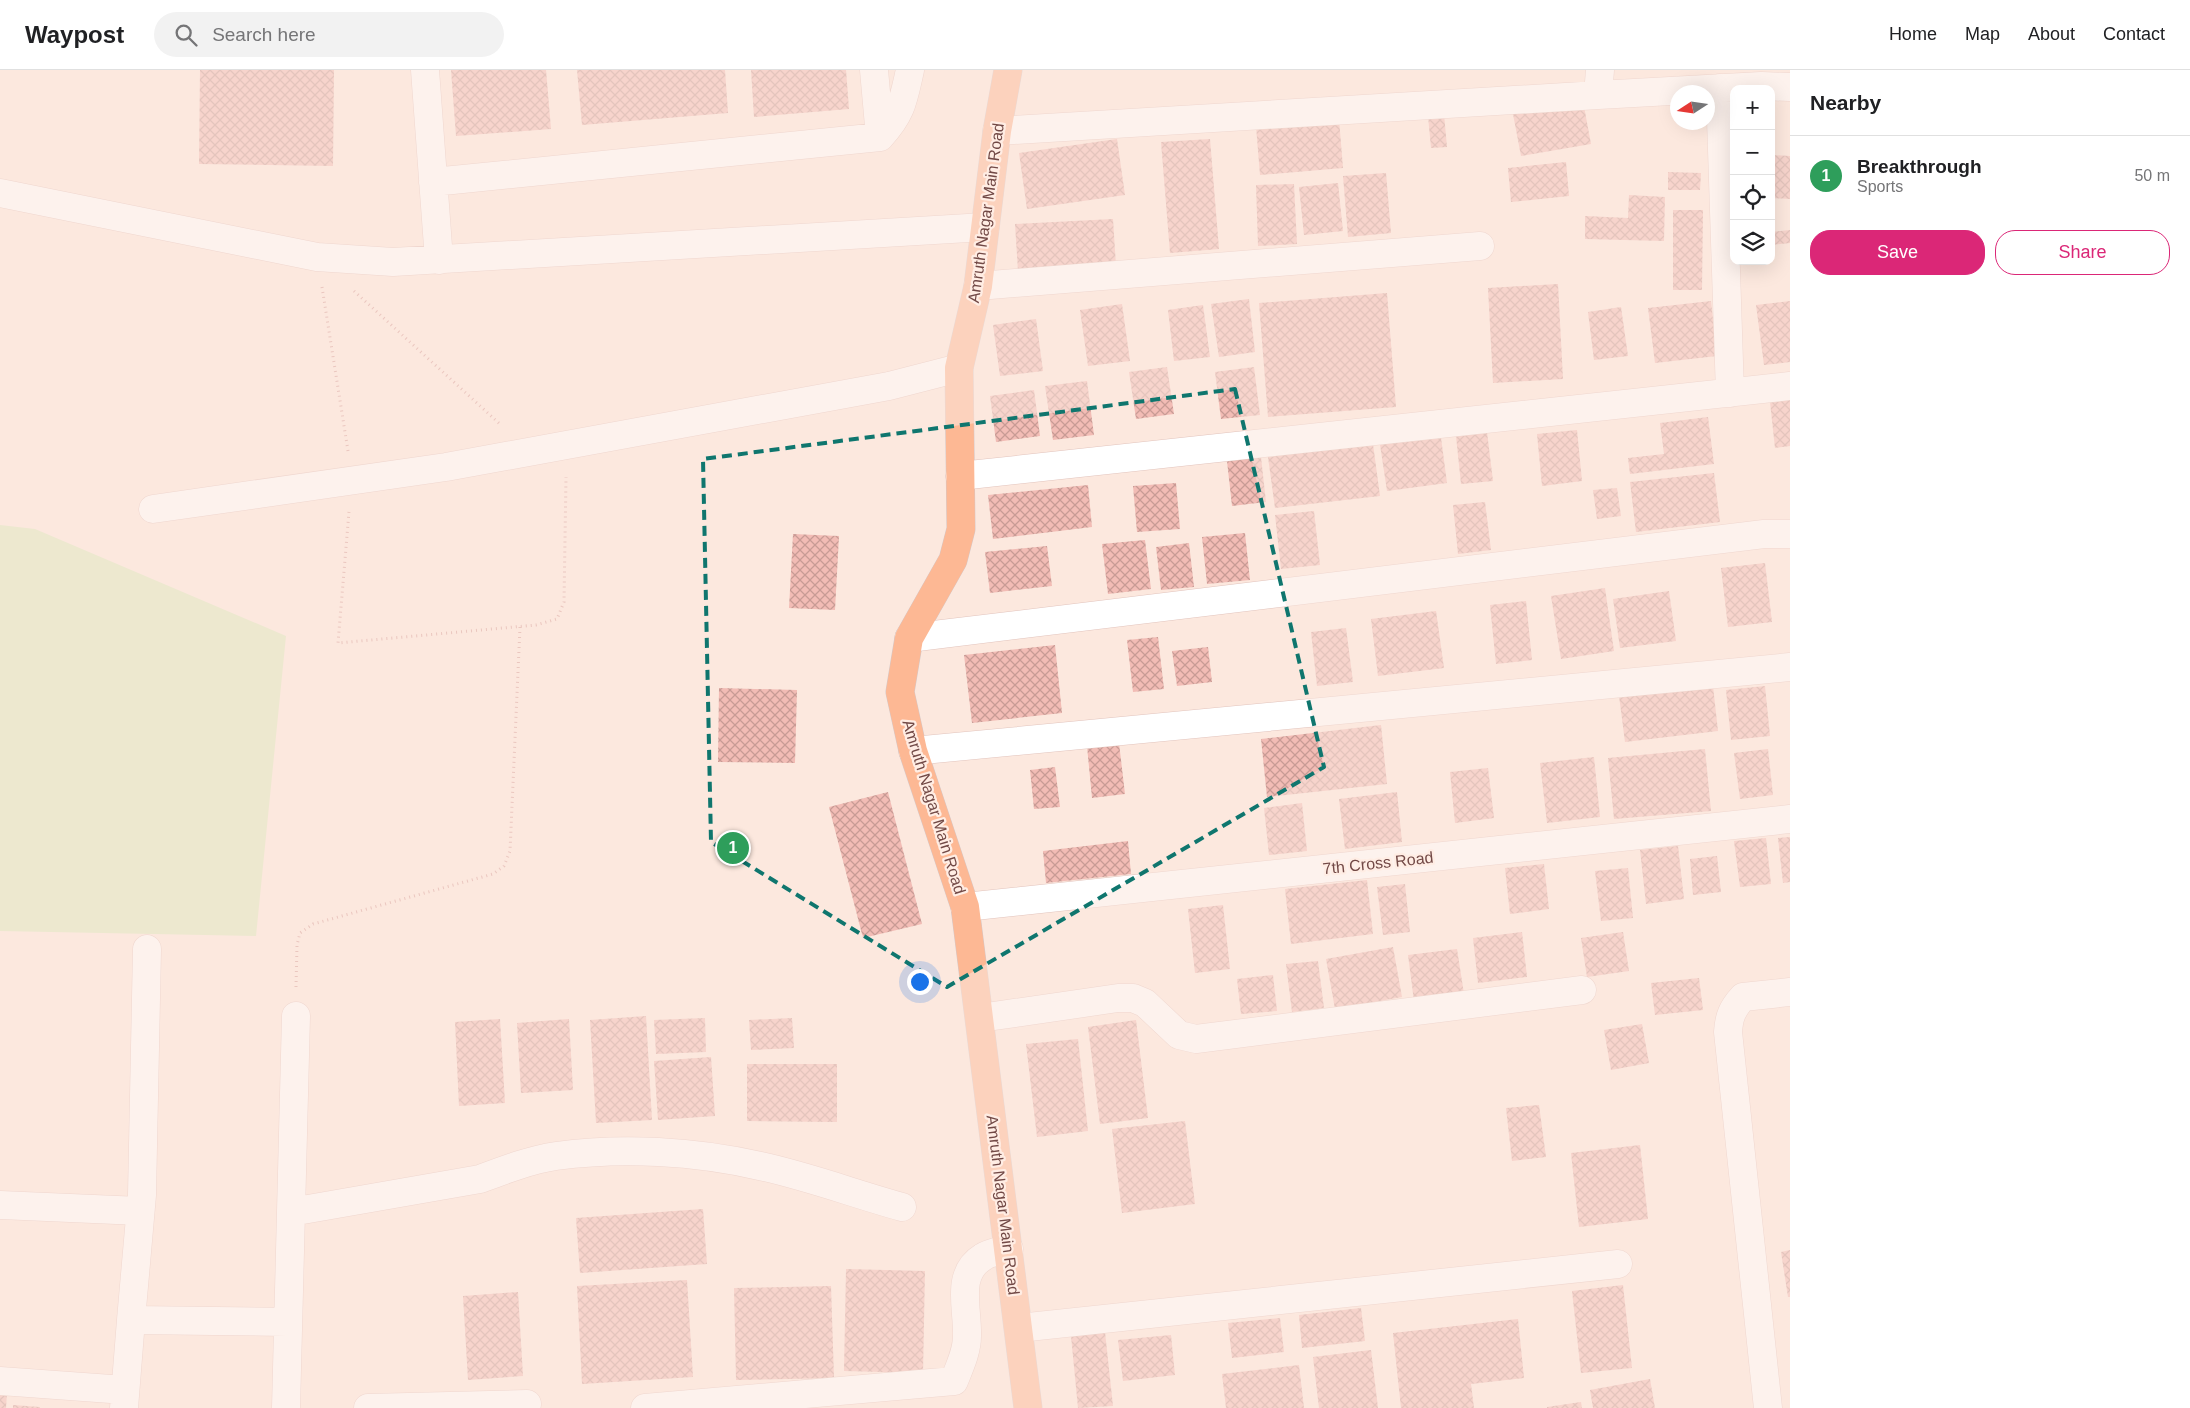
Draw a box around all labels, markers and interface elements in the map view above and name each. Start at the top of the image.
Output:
search box [154,12,504,57]
text: Waypost [25,21,124,48]
icon: search [172,21,200,49]
text: Search here [212,24,316,45]
text: Home [1889,24,1937,44]
text: Map [1965,24,2000,44]
text: About [2028,24,2075,44]
text: Contact [2103,24,2165,44]
north arrow [1670,85,1715,130]
map controls [1730,85,1775,265]
button: + [1730,85,1775,130]
text: Nearby [1810,91,1881,114]
street label: Amruth Nagar Main Road [965,122,1007,304]
button: − [1730,130,1775,175]
text: Breakthrough [1857,156,1982,177]
text: 1 [1822,167,1830,184]
text: 50 m [2134,167,2170,184]
button: locate [1730,175,1775,220]
text: Sports [1857,178,1903,195]
button: layers [1730,220,1775,265]
button: Save [1810,230,1985,275]
button: Share [1995,230,2170,275]
street label: Amruth Nagar Main Road [899,718,969,896]
pin: 1 [717,829,749,867]
street label: 7th Cross Road [1322,849,1434,877]
your location [907,969,933,995]
street label: Amruth Nagar Main Road [984,1114,1022,1296]

